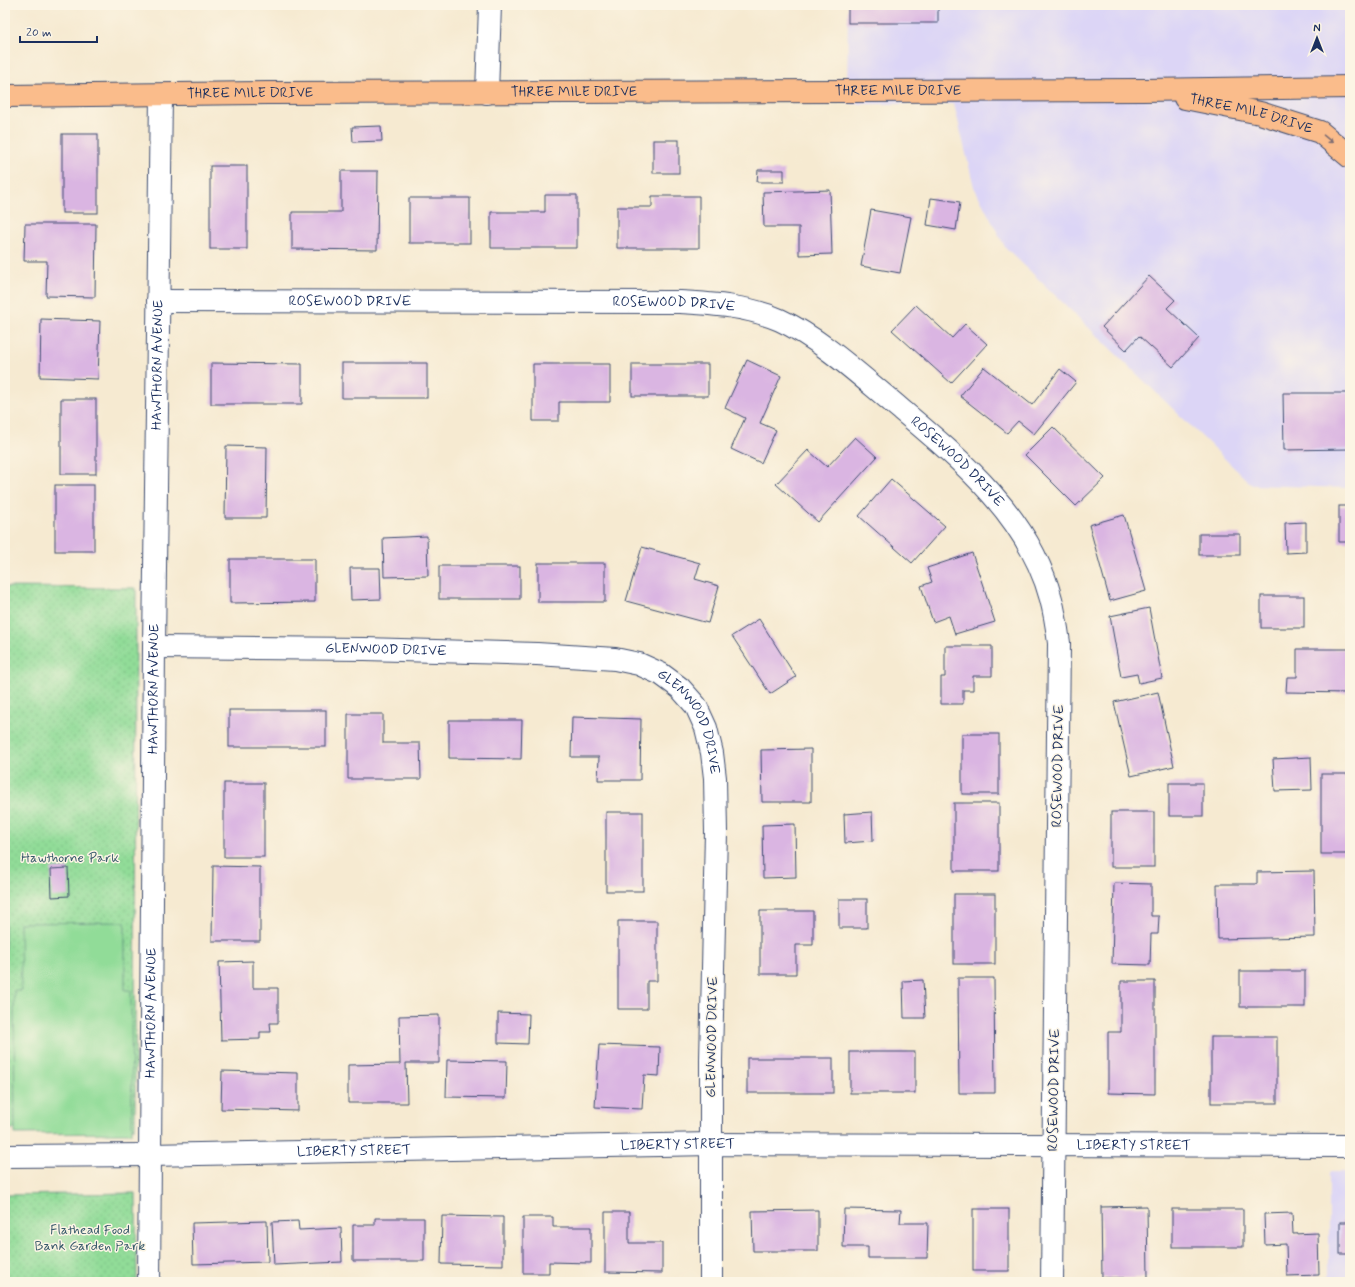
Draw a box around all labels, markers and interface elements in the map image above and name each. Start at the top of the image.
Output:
scale bar [20,18,97,44]
north arrow [1297,18,1337,58]
text: N [1313,22,1321,36]
text: 20 m [26,25,52,41]
street label: THREE MILE DRIVE [835,82,961,100]
street label: THREE MILE DRIVE [511,83,637,101]
street label: THREE MILE DRIVE [187,84,313,103]
street label: THREE MILE DRIVE [1188,90,1315,138]
one-way arrow [1323,134,1334,143]
street label: ROSEWOOD DRIVE [288,292,412,310]
street label: ROSEWOOD DRIVE [612,293,737,316]
street label: HAWTHORN AVENUE [148,300,167,430]
street label: ROSEWOOD DRIVE [907,412,1008,511]
street label: HAWTHORN AVENUE [144,624,163,754]
street label: GLENWOOD DRIVE [325,640,447,660]
street label: GLENWOOD DRIVE [653,665,723,775]
street label: ROSEWOOD DRIVE [1048,704,1068,828]
park label: Hawthorne Park [21,849,119,867]
street label: HAWTHORN AVENUE [142,948,161,1078]
street label: GLENWOOD DRIVE [702,976,722,1098]
street label: ROSEWOOD DRIVE [1044,1028,1064,1152]
street label: LIBERTY STREET [621,1135,735,1155]
street label: LIBERTY STREET [1077,1136,1191,1155]
street label: LIBERTY STREET [297,1141,411,1161]
park label: Flathead Food Bank Garden Park [35,1221,145,1255]

